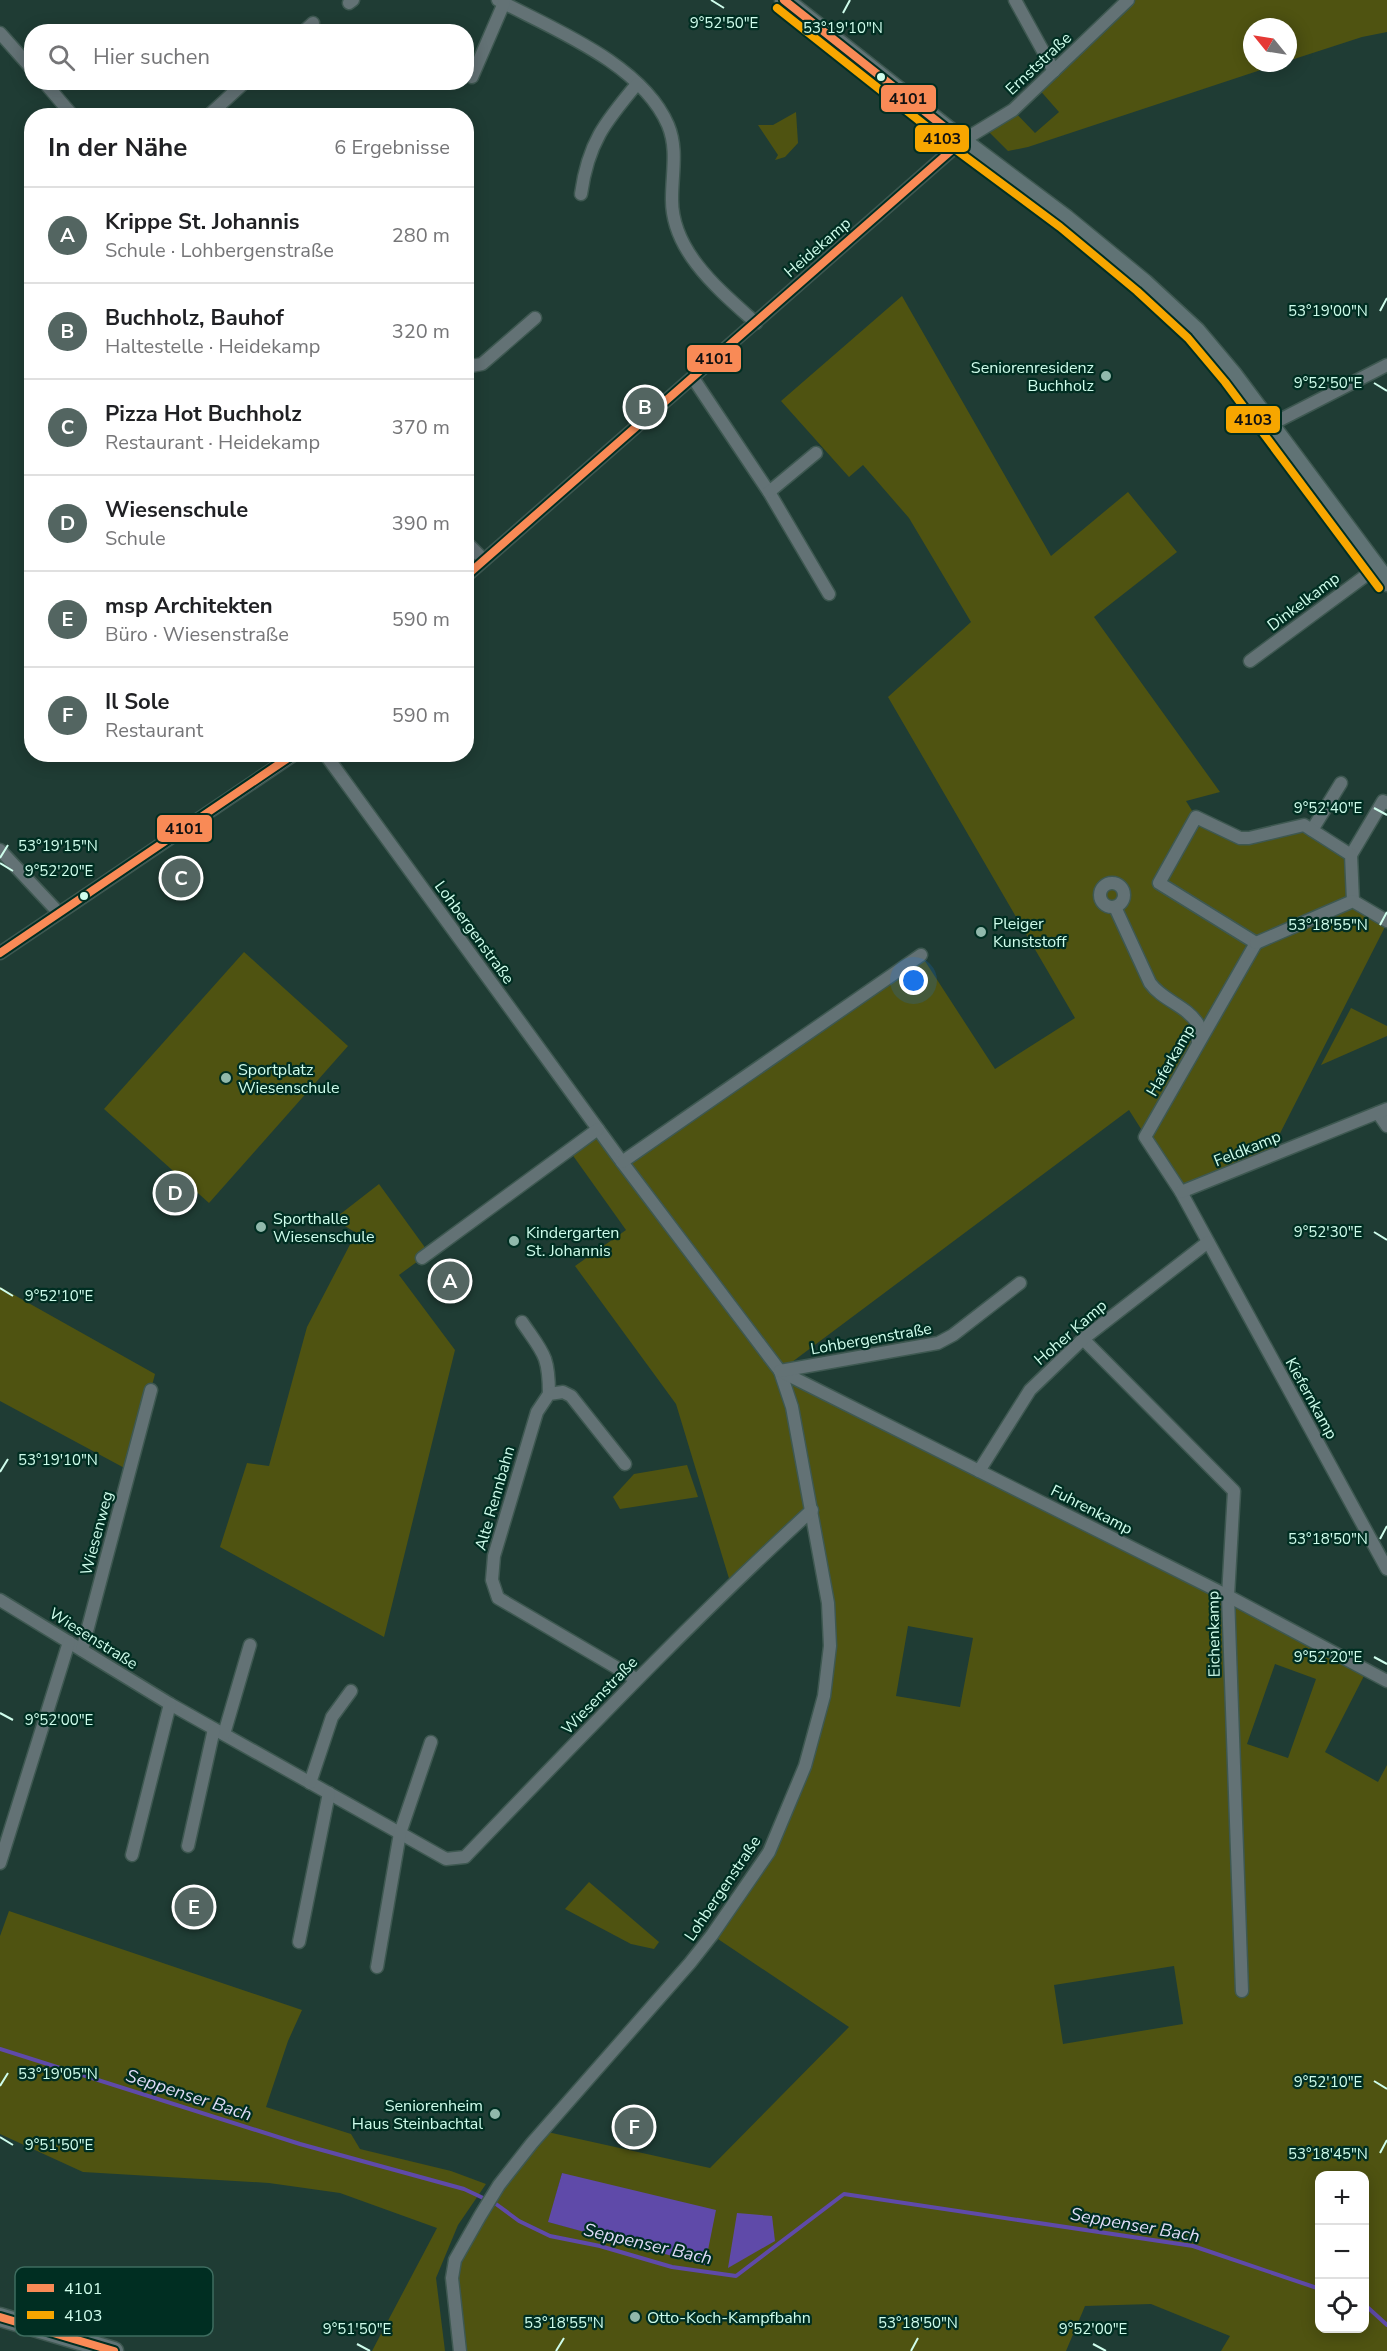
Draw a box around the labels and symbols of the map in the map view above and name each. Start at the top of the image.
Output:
text: 9°52'50"E [690,13,758,33]
text: 53°19'10"N [803,18,883,38]
north arrow [1243,18,1297,72]
street label: Ernststraße [1001,27,1077,100]
unlabelled marker [875,71,887,83]
line badge: 4101 [880,84,937,113]
text: 4101 [889,88,927,110]
line badge: 4103 [914,124,970,153]
text: 4103 [923,128,961,150]
street label: Heidekamp [780,213,856,283]
text: 53°19'00"N [1288,301,1368,321]
line badge: 4101 [686,344,742,373]
text: 4101 [695,348,733,370]
place label: Seniorenresidenz Buchholz [971,357,1094,397]
marker: Seniorenresidenz Buchholz [1099,369,1113,383]
text: 9°52'50"E [1294,373,1362,393]
pin: B [626,384,664,430]
line badge: 4103 [1225,405,1281,434]
text: 4103 [1234,409,1272,431]
street label: Dinkelkamp [1263,567,1344,636]
text: 9°52'40"E [1294,798,1362,818]
line badge: 4101 [156,814,213,843]
text: 4101 [165,818,203,840]
text: 53°19'15"N [18,836,98,856]
pin: C [162,856,201,900]
text: 9°52'20"E [25,861,93,881]
street label: Lohbergenstraße [429,876,519,989]
unlabelled marker [78,890,90,902]
place label: Pleiger Kunststoff [993,913,1067,953]
text: 53°18'55"N [1288,915,1368,935]
marker: Pleiger Kunststoff [974,925,988,939]
your location [899,966,928,995]
street label: Haferkamp [1141,1021,1200,1100]
place label: Sportplatz Wiesenschule [238,1059,339,1099]
marker: Sportplatz Wiesenschule [219,1071,233,1085]
street label: Feldkamp [1211,1126,1284,1172]
pin: D [156,1170,195,1216]
place label: Sporthalle Wiesenschule [273,1208,374,1248]
marker: Sporthalle Wiesenschule [254,1220,268,1234]
place label: Kindergarten St. Johannis [526,1222,619,1262]
text: 9°52'30"E [1294,1222,1362,1242]
marker: Kindergarten St. Johannis [507,1234,521,1248]
pin: A [430,1258,470,1304]
text: 9°52'10"E [25,1286,93,1306]
street label: Hoher Kamp [1029,1295,1112,1371]
street label: Lohbergenstraße [809,1317,934,1360]
street label: Kiefernkamp [1280,1354,1343,1443]
street label: Alte Rennbahn [470,1444,520,1553]
text: 53°19'10"N [18,1450,98,1470]
street label: Fuhrenkamp [1047,1480,1136,1540]
street label: Wiesenweg [75,1489,119,1578]
text: 53°18'50"N [1288,1529,1368,1549]
street label: Eichenkamp [1202,1591,1226,1677]
street label: Wiesenstraße [45,1603,142,1675]
text: 9°52'20"E [1294,1647,1362,1667]
street label: Wiesenstraße [557,1652,643,1740]
text: 9°52'00"E [25,1710,93,1730]
street label: Lohbergenstraße [679,1832,766,1946]
pin: E [174,1884,214,1930]
water label: Seppenser Bach [123,2063,255,2127]
text: 53°19'05"N [18,2064,98,2084]
text: 9°52'10"E [1294,2072,1362,2092]
place label: Seniorenheim Haus Steinbachtal [352,2095,483,2135]
pin: F [614,2104,654,2150]
marker: Seniorenheim Haus Steinbachtal [488,2107,502,2121]
text: 9°51'50"E [25,2135,93,2155]
text: 53°18'45"N [1288,2144,1368,2164]
water label: Seppenser Bach [1068,2202,1202,2248]
water label: Seppenser Bach [581,2218,715,2270]
legend [15,2267,213,2336]
text: 4101 [64,2278,102,2300]
text: 4103 [64,2305,102,2327]
place label: Otto-Koch-Kampfbahn [647,2307,811,2329]
marker: Otto-Koch-Kampfbahn [628,2310,642,2324]
text: 53°18'55"N [524,2313,604,2333]
text: 53°18'50"N [878,2313,958,2333]
text: 9°51'50"E [323,2319,391,2339]
text: 9°52'00"E [1059,2319,1127,2339]

